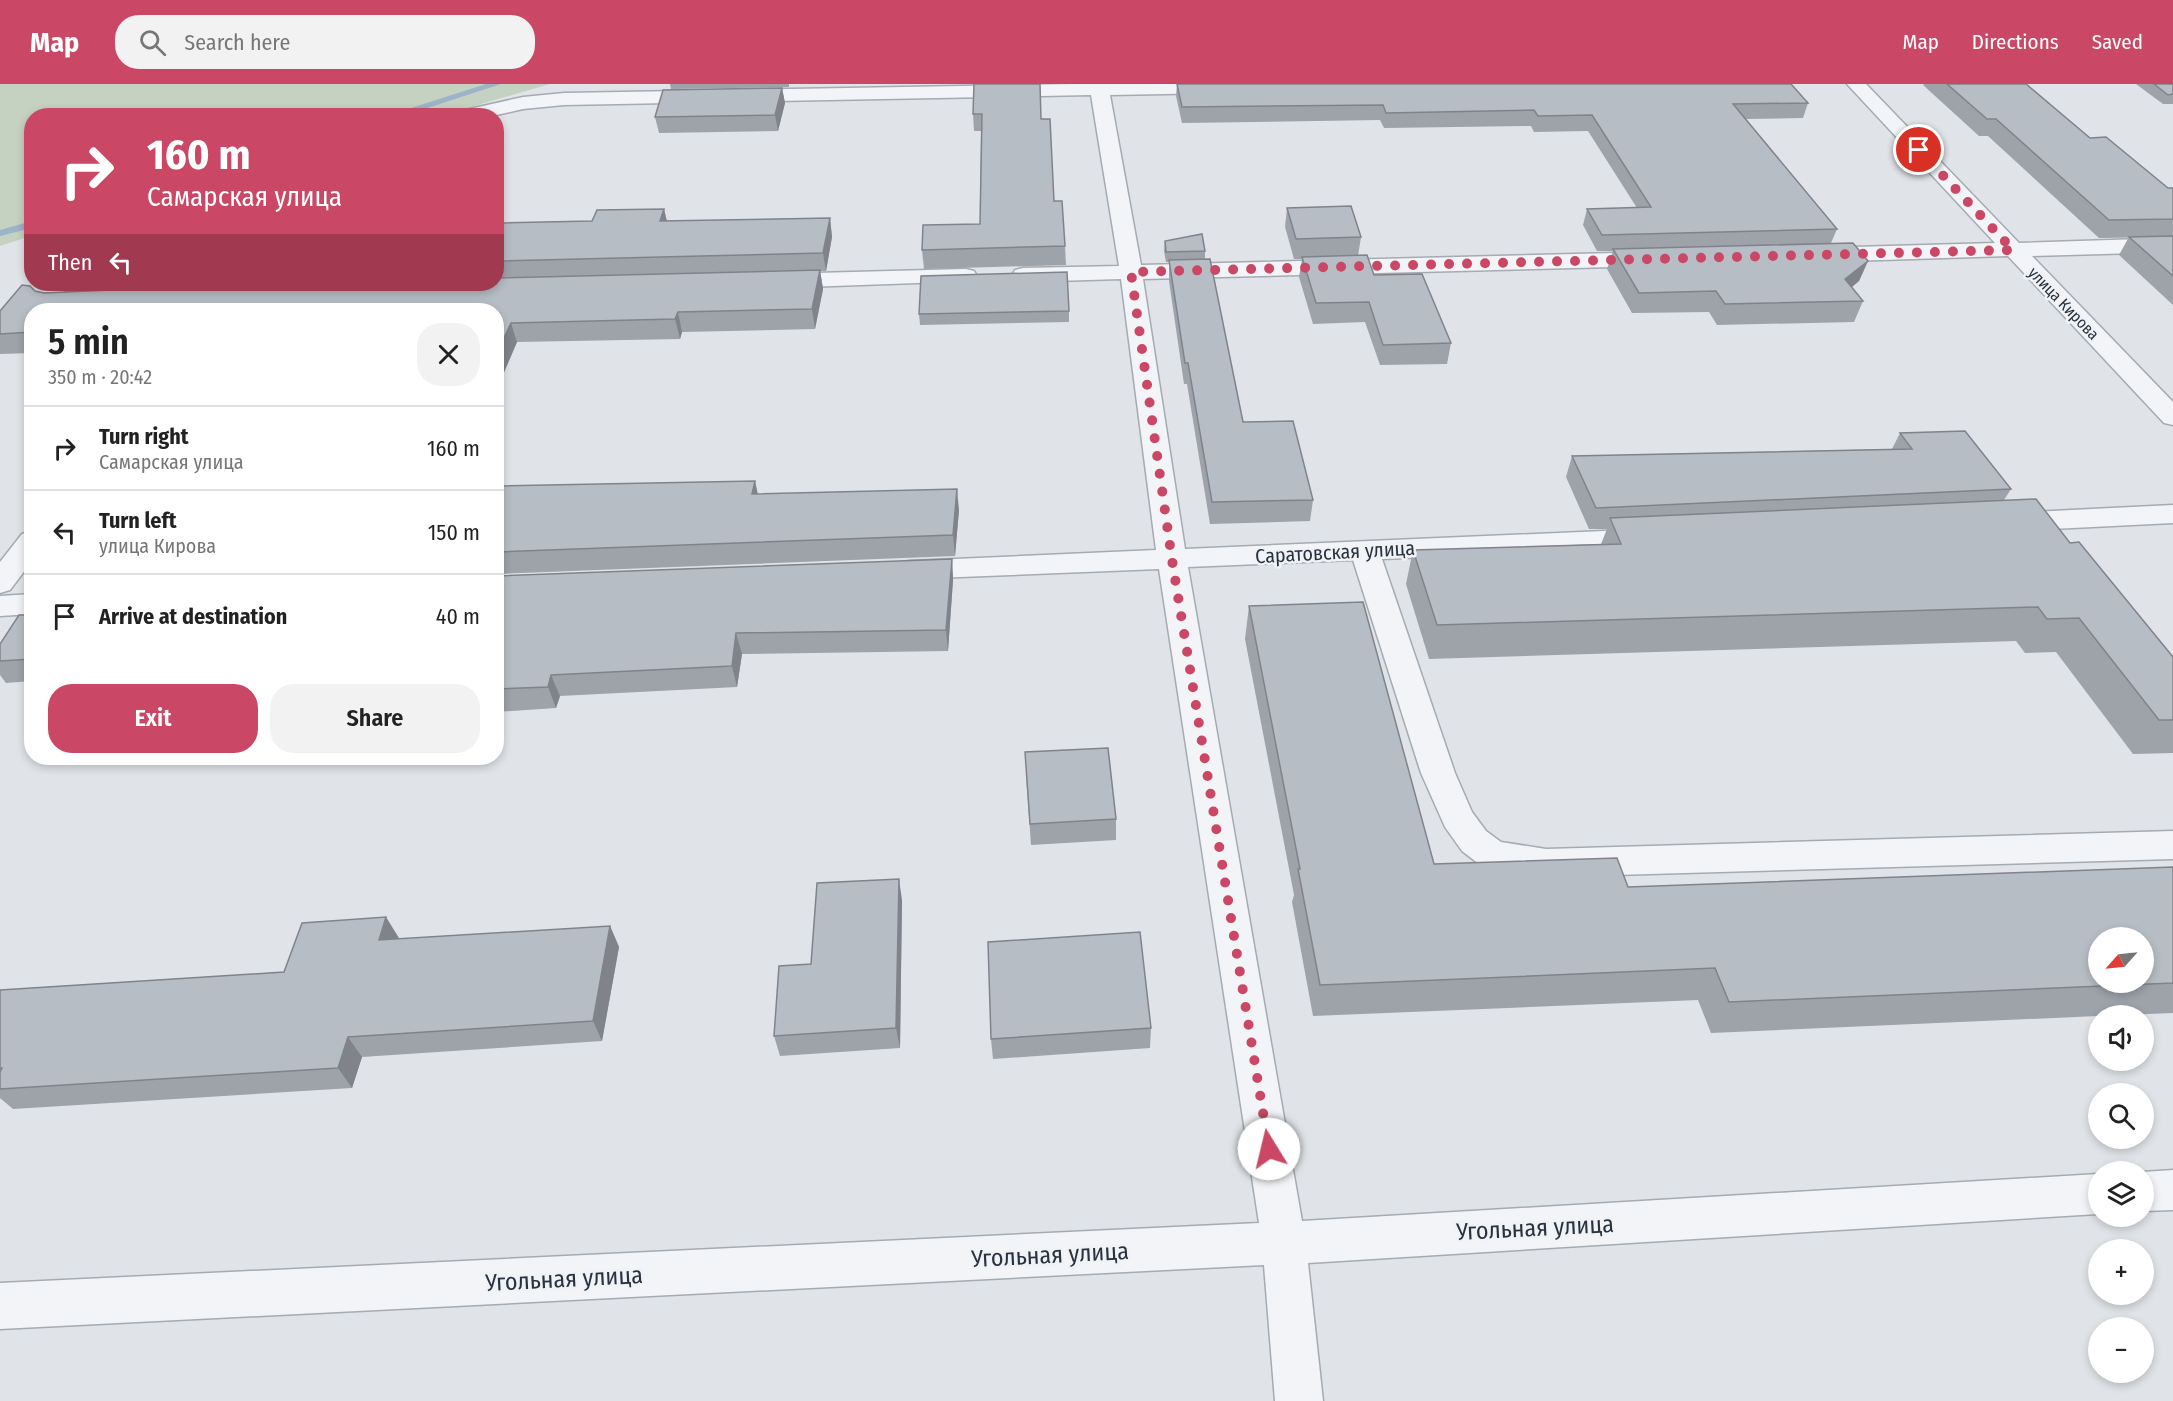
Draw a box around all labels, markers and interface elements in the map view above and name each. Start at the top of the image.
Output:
search box [115,15,535,69]
text: Map [30,26,79,59]
icon: search [136,26,169,59]
text: Search here [184,29,290,56]
text: Map [1902,29,1939,55]
text: Directions [1972,29,2059,55]
text: Saved [2092,29,2143,55]
pin [1893,124,1944,175]
text: 160 m [147,130,250,180]
icon: right [48,132,126,210]
icon: arrive [1902,133,1935,166]
text: Самарская улица [147,181,342,213]
icon: left [104,246,137,279]
text: Then [48,249,92,276]
street label: улица Кирова [2024,263,2103,344]
text: 5 min [48,320,129,364]
button: close [417,323,480,386]
text: 350 m · 20:42 [48,365,152,389]
text: Turn right [99,423,188,450]
icon: right [48,432,81,465]
text: 160 m [427,435,480,462]
text: Самарская улица [99,450,244,474]
text: Turn left [99,507,177,534]
icon: left [48,516,81,549]
text: 150 m [428,519,480,546]
text: улица Кирова [99,534,216,558]
street label: Саратовская улица [1255,536,1415,568]
icon: arrive [48,600,81,633]
text: Arrive at destination [99,603,287,630]
text: 40 m [436,603,480,630]
button: Exit [48,684,258,753]
button: Share [270,684,480,753]
north arrow [2088,927,2154,993]
map controls [2088,927,2154,1383]
button: sound [2088,1005,2154,1071]
button: search [2088,1083,2154,1149]
position arrow [1237,1117,1301,1181]
button: layers [2088,1161,2154,1227]
street label: Угольная улица [1455,1210,1614,1246]
street label: Угольная улица [970,1237,1129,1273]
button: + [2088,1239,2154,1305]
street label: Угольная улица [484,1261,643,1297]
button: − [2088,1317,2154,1383]

